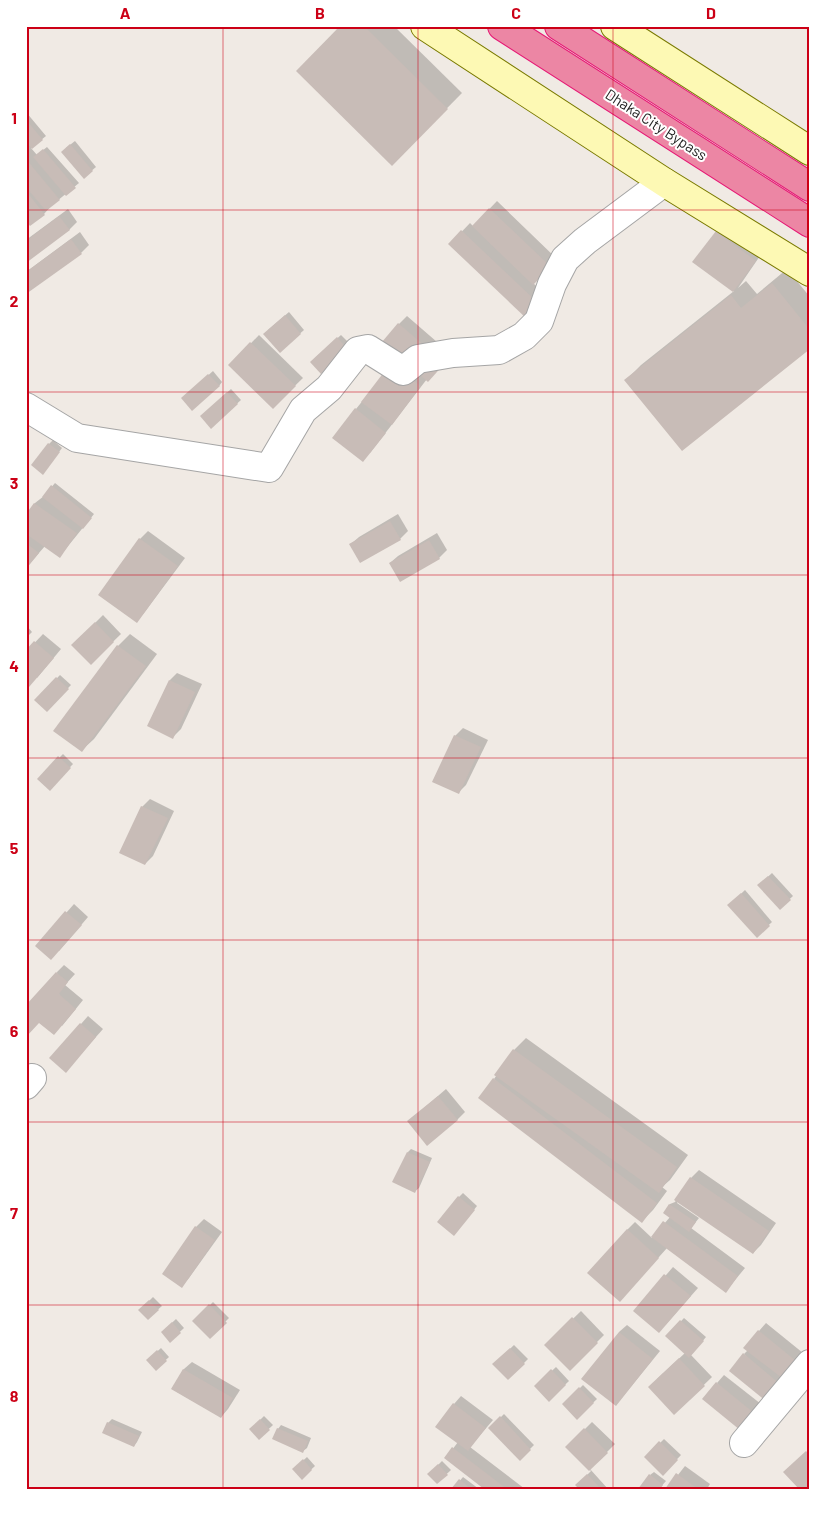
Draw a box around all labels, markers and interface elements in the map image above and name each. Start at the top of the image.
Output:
text: A [120,3,131,22]
text: B [315,3,325,22]
text: C [511,3,521,22]
text: D [706,3,716,22]
street label: Dhaka City Bypass [602,85,711,164]
text: 1 [11,108,17,127]
text: 2 [10,291,19,310]
text: 3 [10,473,18,492]
text: 4 [9,656,19,675]
text: 5 [10,838,19,857]
text: 6 [10,1021,19,1040]
text: 7 [10,1203,18,1222]
text: 8 [10,1386,19,1405]

